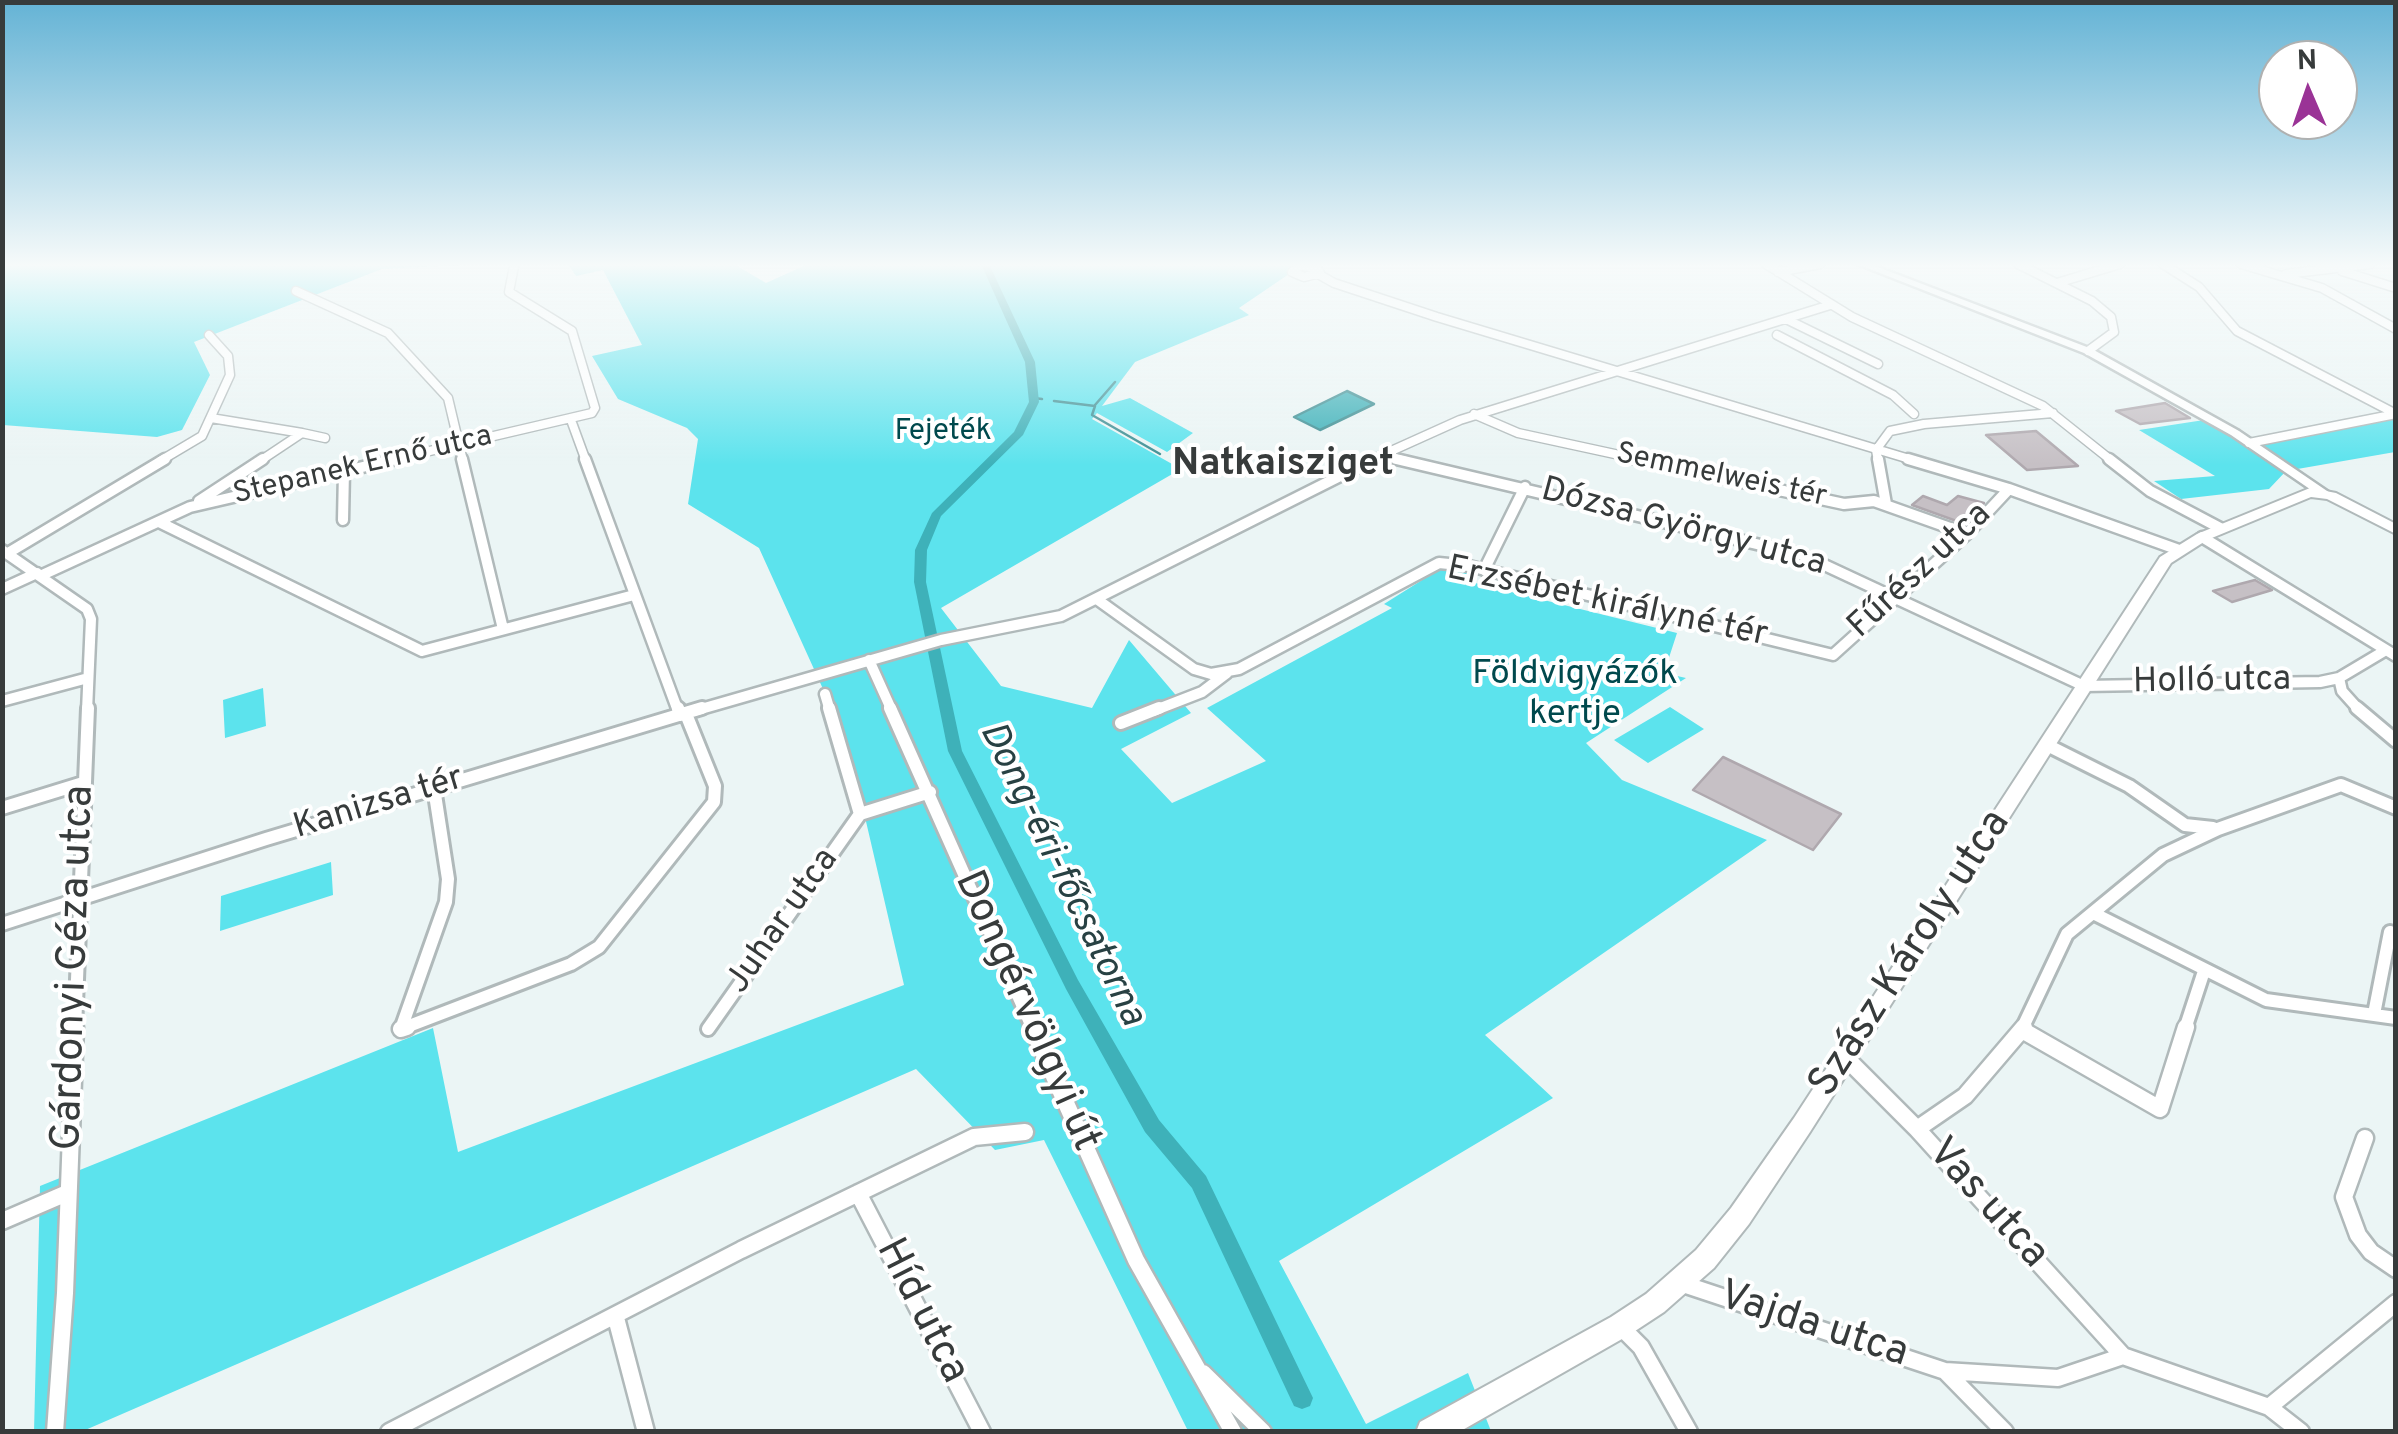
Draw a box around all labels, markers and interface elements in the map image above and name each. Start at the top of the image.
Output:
north arrow [2258,40,2358,140]
text: N [2296,44,2318,80]
park label: Fejeték [894,415,992,451]
street label: Stepanek Ernő utca [230,420,496,514]
street label: Semmelweis tér [1612,437,1830,517]
district label: Natkaisziget [1172,443,1394,489]
street label: Dózsa György utca [1536,471,1830,587]
street label: Fűrész utca [1841,495,2001,649]
street label: Erzsébet királyné tér [1443,550,1771,658]
park label: Földvigyázók kertje [1472,655,1678,737]
street label: Holló utca [2132,661,2292,705]
water label: Dong-éri-főcsatorna [967,716,1153,1034]
street label: Kanizsa tér [289,759,469,851]
street label: Gárdonyi Géza utca [44,784,108,1152]
street label: Szász Károly utca [1800,802,2024,1108]
street label: Juhar utca [719,841,849,1003]
street label: Dongérvölgyi út [941,864,1109,1160]
street label: Vas utca [1914,1129,2058,1281]
street label: Híd utca [862,1231,978,1393]
street label: Vajda utca [1712,1273,1914,1381]

